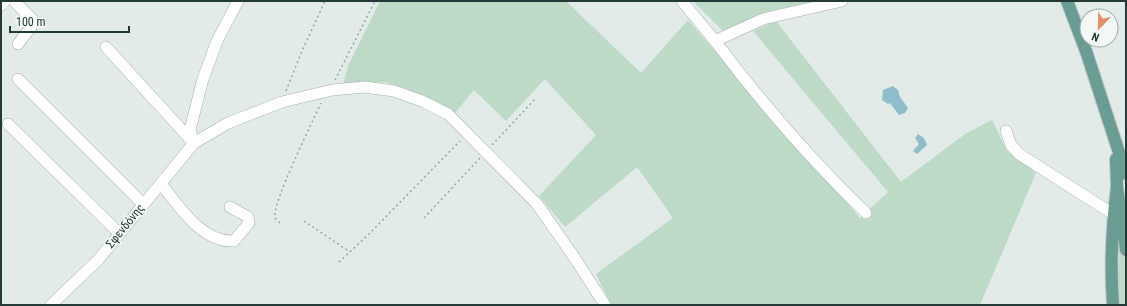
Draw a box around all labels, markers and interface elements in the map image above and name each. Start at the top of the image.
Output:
scale bar [10,8,129,34]
north arrow [1079,8,1119,48]
text: 100 m [16,15,46,29]
text: N [1090,29,1101,44]
street label: Σφενδόνης [103,201,147,251]

